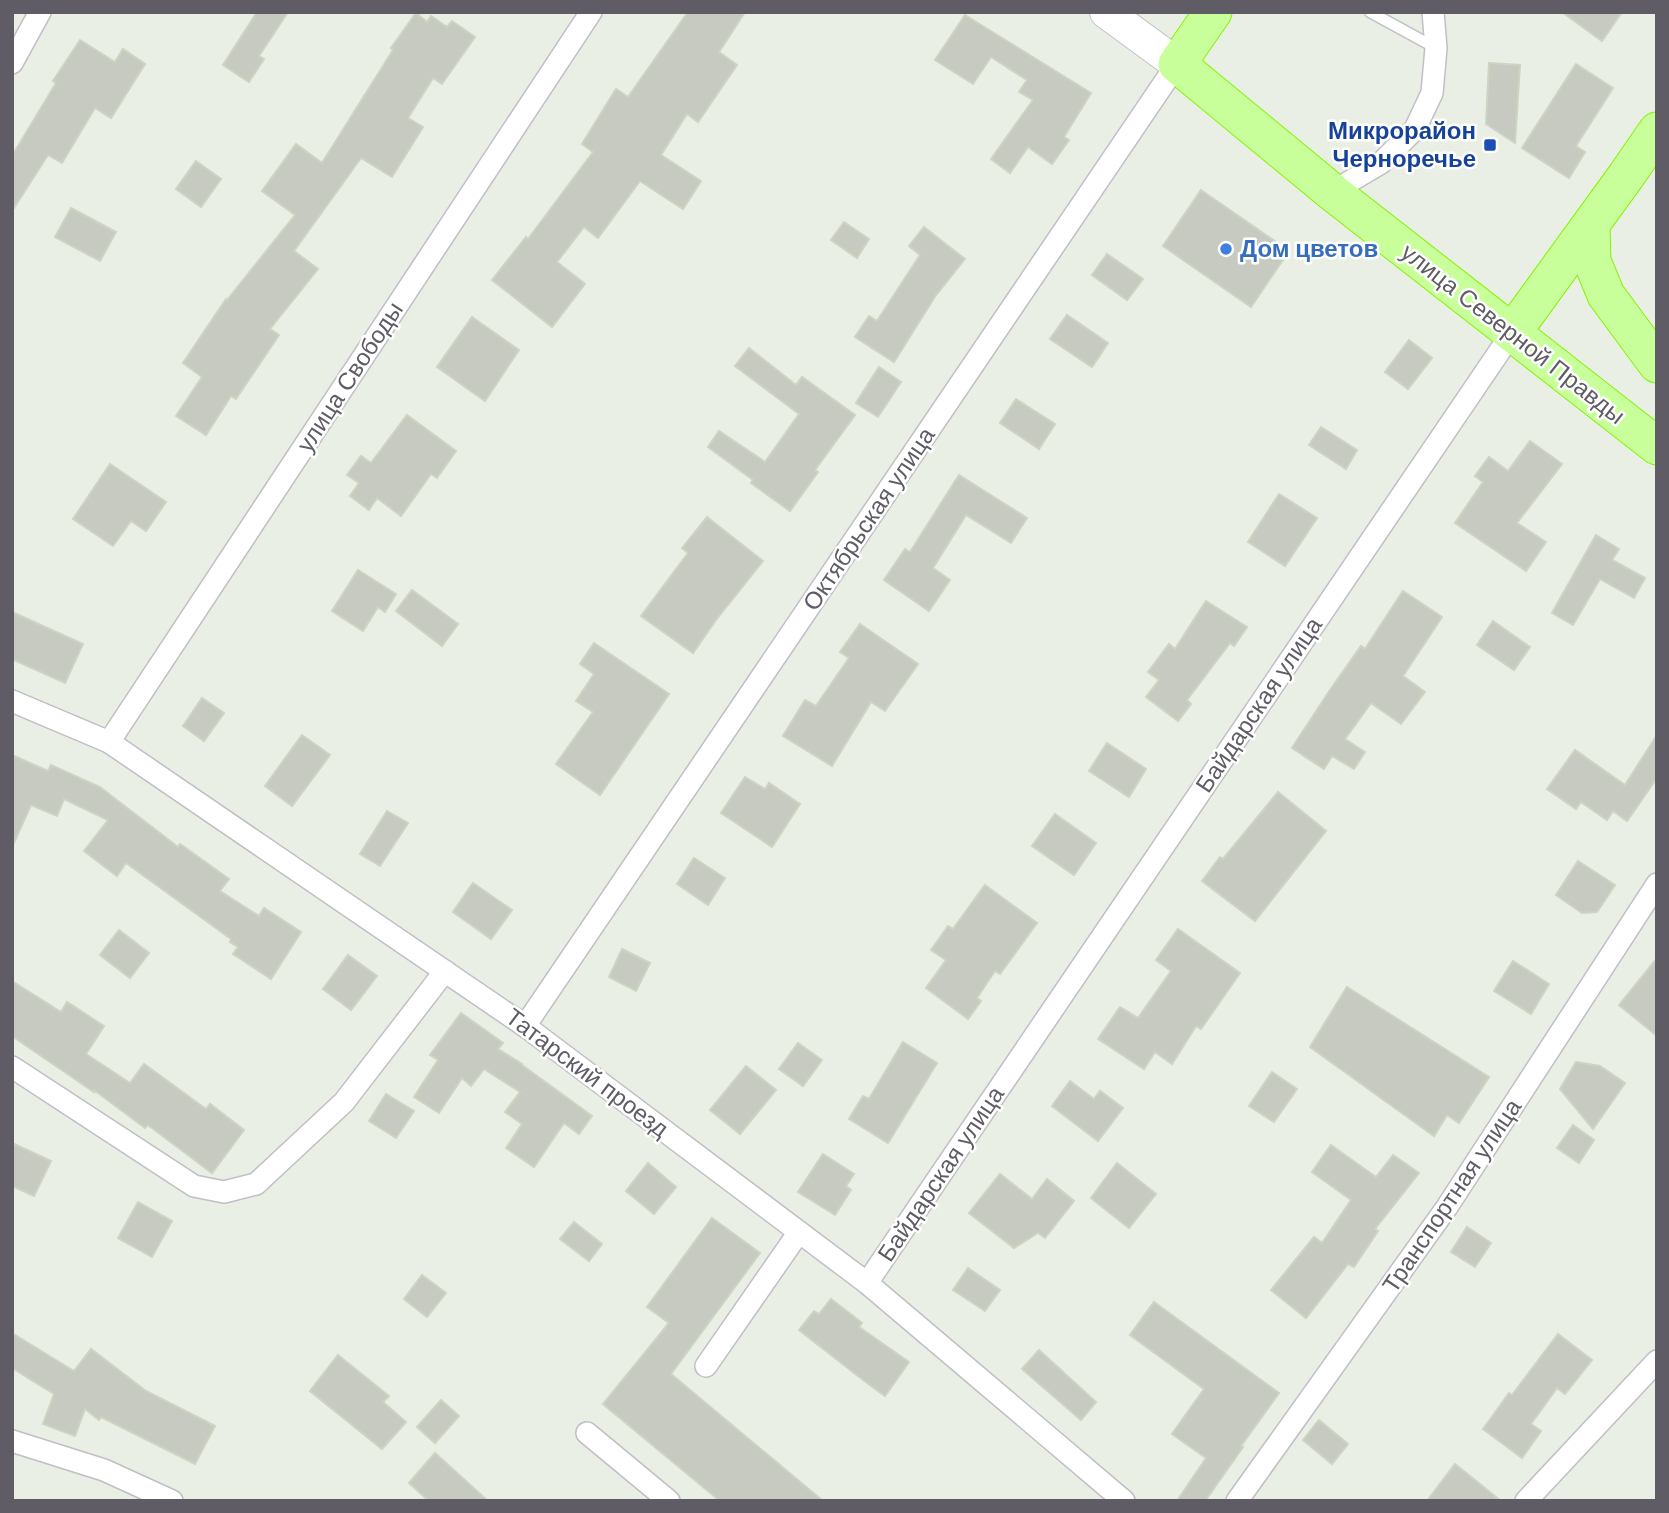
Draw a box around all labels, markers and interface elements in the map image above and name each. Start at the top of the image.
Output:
place label: Микрорайон Черноречье [1328,115,1476,174]
marker: Микрорайон Черноречье [1482,137,1498,153]
place label: Дом цветов [1240,233,1378,264]
street label: улица Северной Правды [1395,236,1632,431]
marker: Дом цветов [1218,241,1234,257]
street label: улица Свободы [289,296,410,458]
street label: Октябрьская улица [796,420,942,616]
street label: Байдарская улица [1188,611,1329,798]
street label: Татарский проезд [500,1001,675,1144]
street label: Байдарская улица [870,1080,1011,1267]
street label: Транспортная улица [1375,1092,1528,1299]

